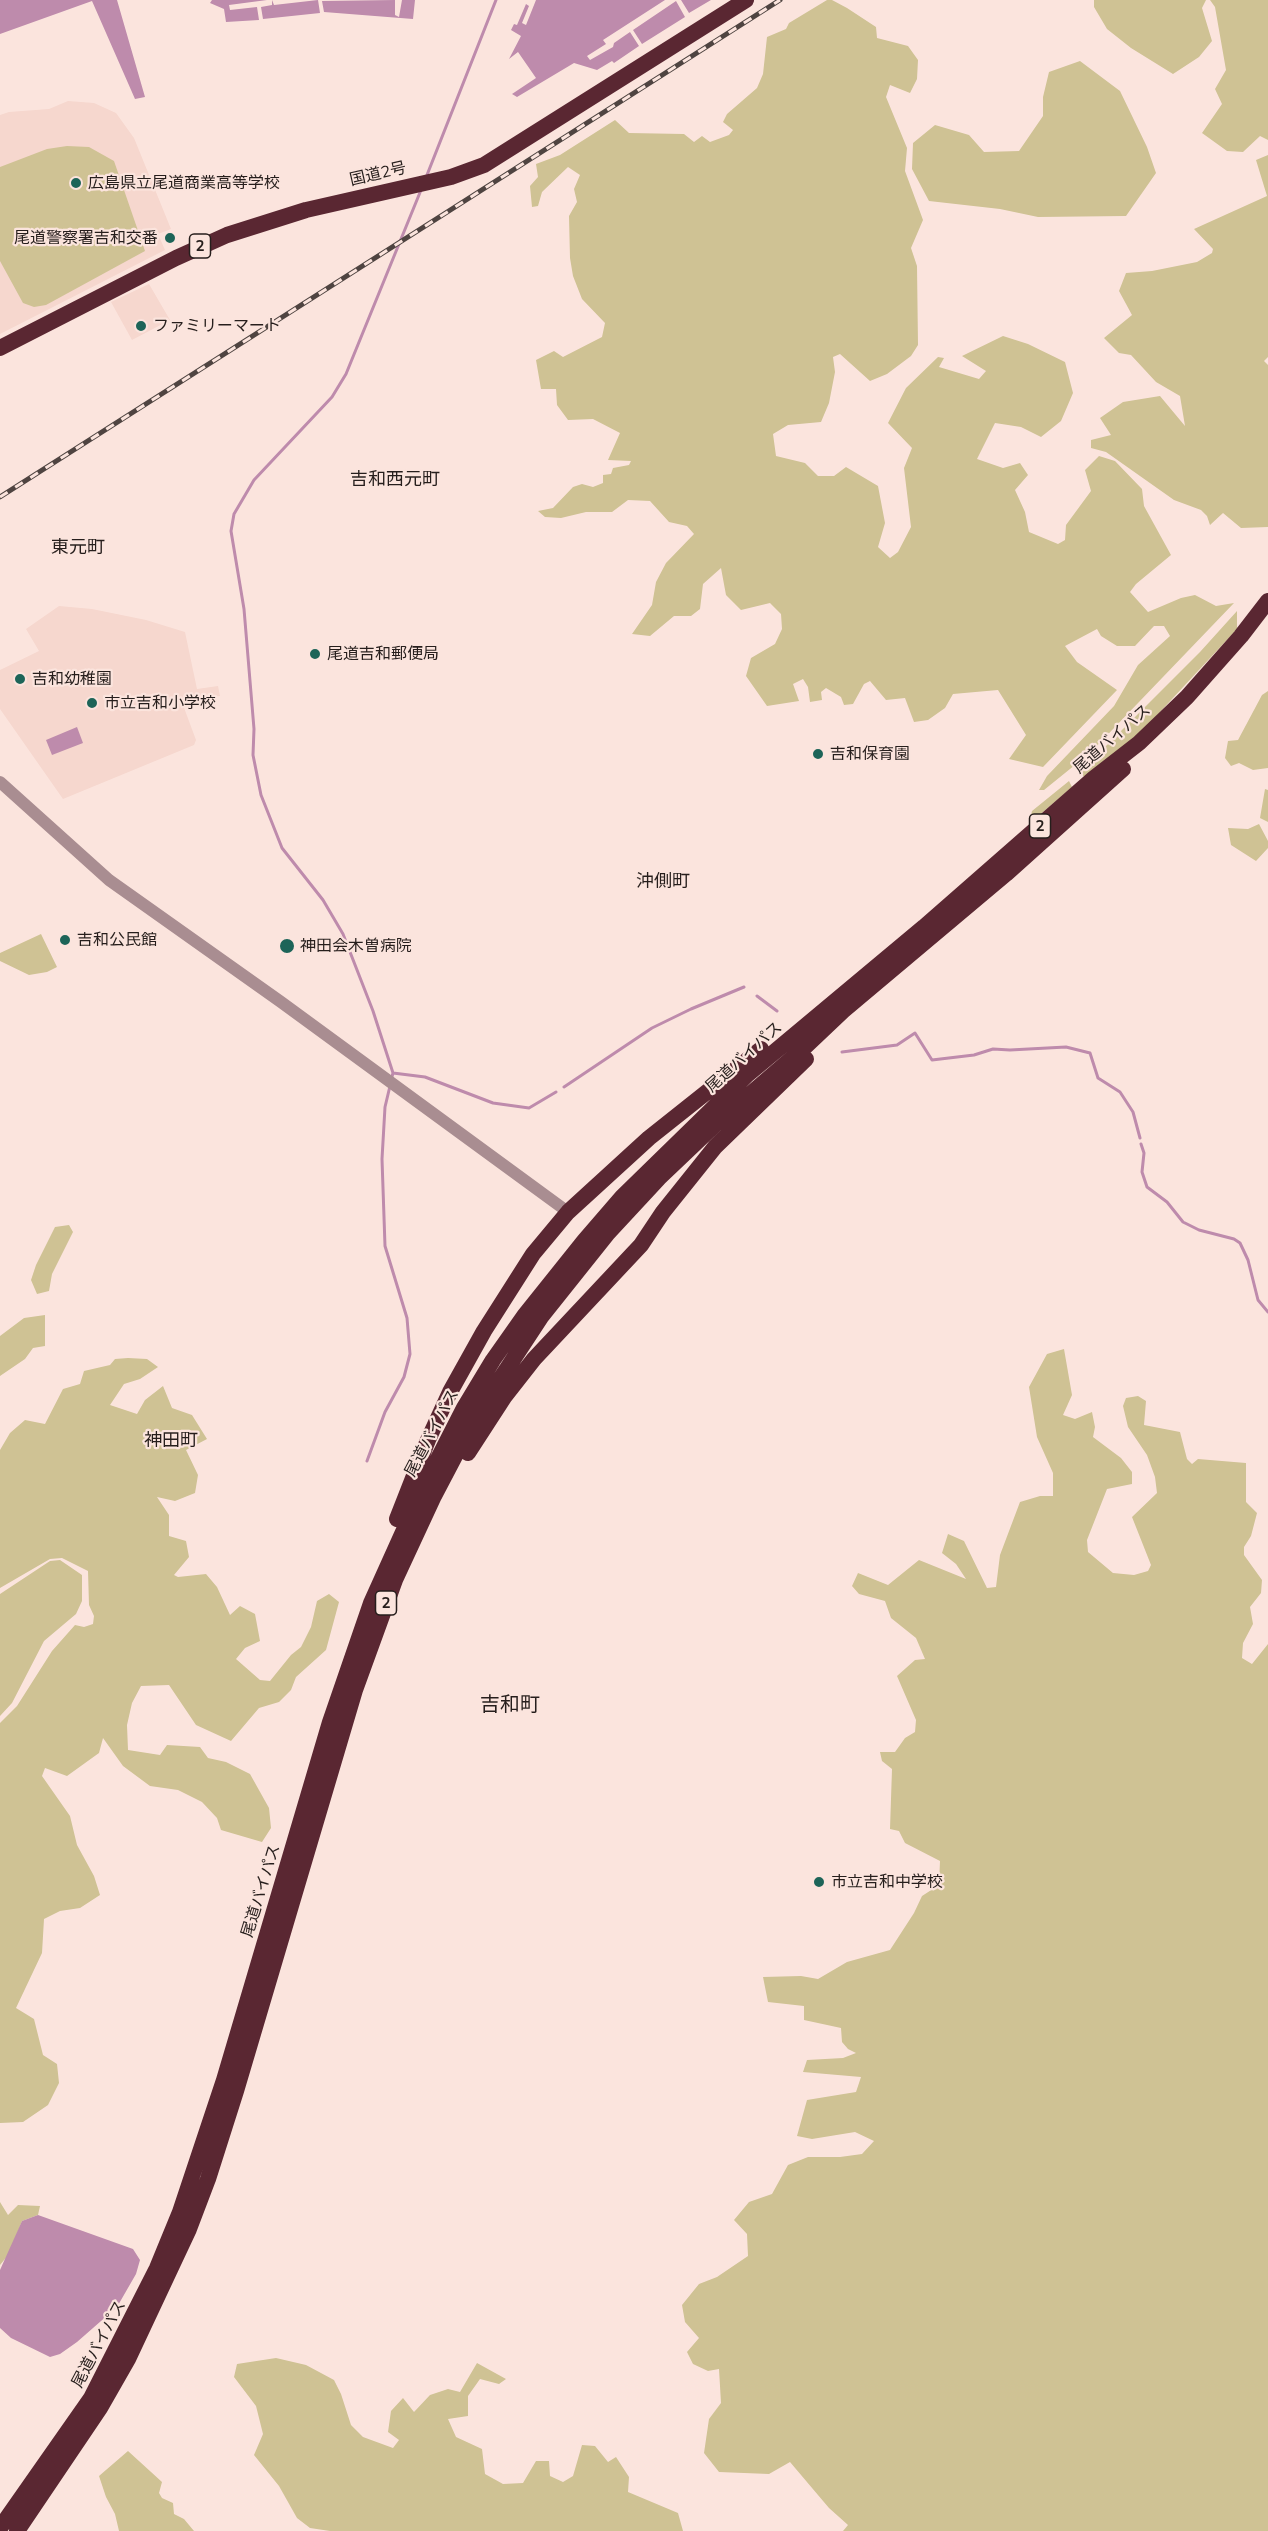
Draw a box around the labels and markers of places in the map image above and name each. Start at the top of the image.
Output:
place label: 広島県立尾道商業高等学校 [88,173,280,193]
marker: 広島県立尾道商業高等学校 [69,176,83,190]
place label: 尾道警察署吉和交番 [14,228,158,248]
marker: 尾道警察署吉和交番 [163,231,177,245]
place label: ファミリーマート [153,316,281,336]
marker: ファミリーマート [134,319,148,333]
place label: 尾道吉和郵便局 [327,644,439,664]
marker: 尾道吉和郵便局 [308,647,322,661]
place label: 吉和幼稚園 [32,669,112,689]
marker: 吉和幼稚園 [13,672,27,686]
place label: 市立吉和小学校 [104,693,216,713]
marker: 市立吉和小学校 [85,696,99,710]
place label: 吉和保育園 [830,744,910,764]
marker: 吉和保育園 [811,747,825,761]
place label: 吉和公民館 [77,930,157,950]
marker: 吉和公民館 [58,933,72,947]
place label: 神田会木曽病院 [300,936,412,956]
marker: 神田会木曽病院 [278,937,296,955]
place label: 市立吉和中学校 [831,1872,943,1892]
marker: 市立吉和中学校 [812,1875,826,1889]

